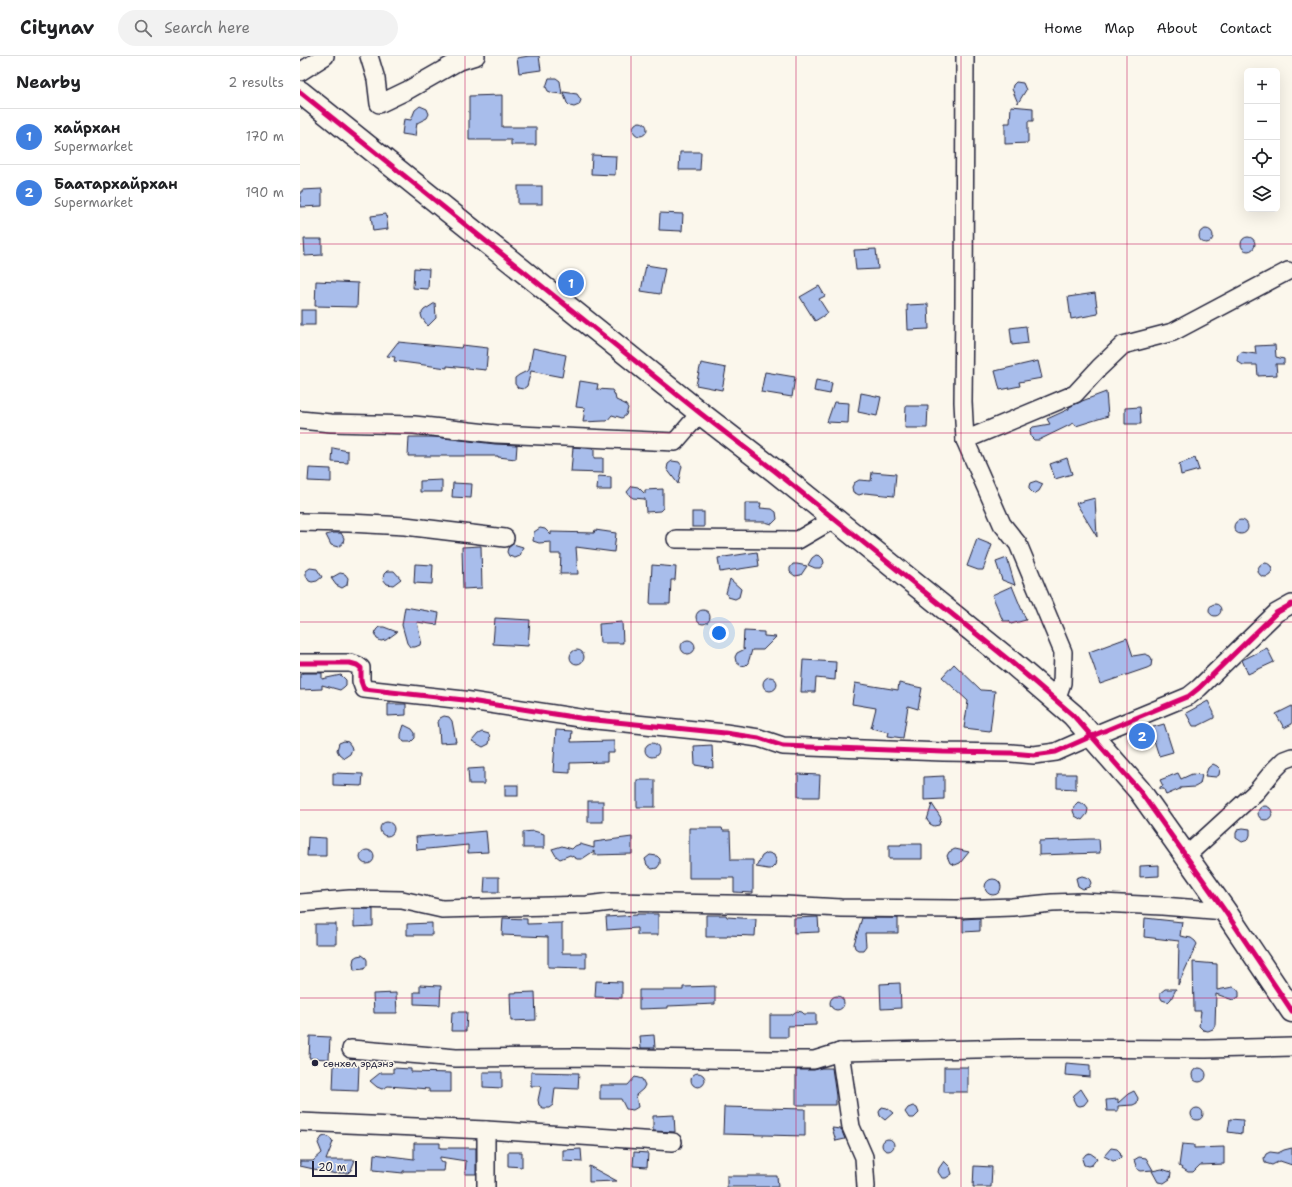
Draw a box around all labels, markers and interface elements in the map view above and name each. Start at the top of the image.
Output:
search box [118,10,398,46]
text: Citynav [20,15,94,40]
icon: search [132,17,154,39]
text: Search here [164,18,250,38]
text: Home [1044,19,1083,37]
text: Map [1105,19,1135,37]
text: About [1157,19,1198,37]
text: Contact [1220,19,1272,37]
map controls [1244,68,1280,212]
button: + [1244,68,1280,104]
text: Nearby [16,71,81,93]
text: 2 results [228,74,284,91]
button: − [1244,104,1280,140]
text: хайрхан [54,118,121,138]
text: 1 [26,128,32,145]
text: 170 m [246,128,284,145]
text: Supermarket [54,138,133,155]
button: locate [1244,140,1280,176]
text: Баатархайрхан [54,174,178,194]
button: layers [1244,176,1280,212]
text: 2 [24,184,34,201]
text: 190 m [245,184,284,201]
text: Supermarket [54,194,133,211]
pin: 1 [558,268,584,298]
your location [709,623,729,643]
pin: 2 [1129,721,1155,751]
place label: сөнхөл эрдэнэ [323,1057,394,1070]
marker: сөнхөл эрдэнэ [310,1058,320,1068]
scale bar [312,1159,357,1178]
text: 20 m [318,1160,346,1175]

